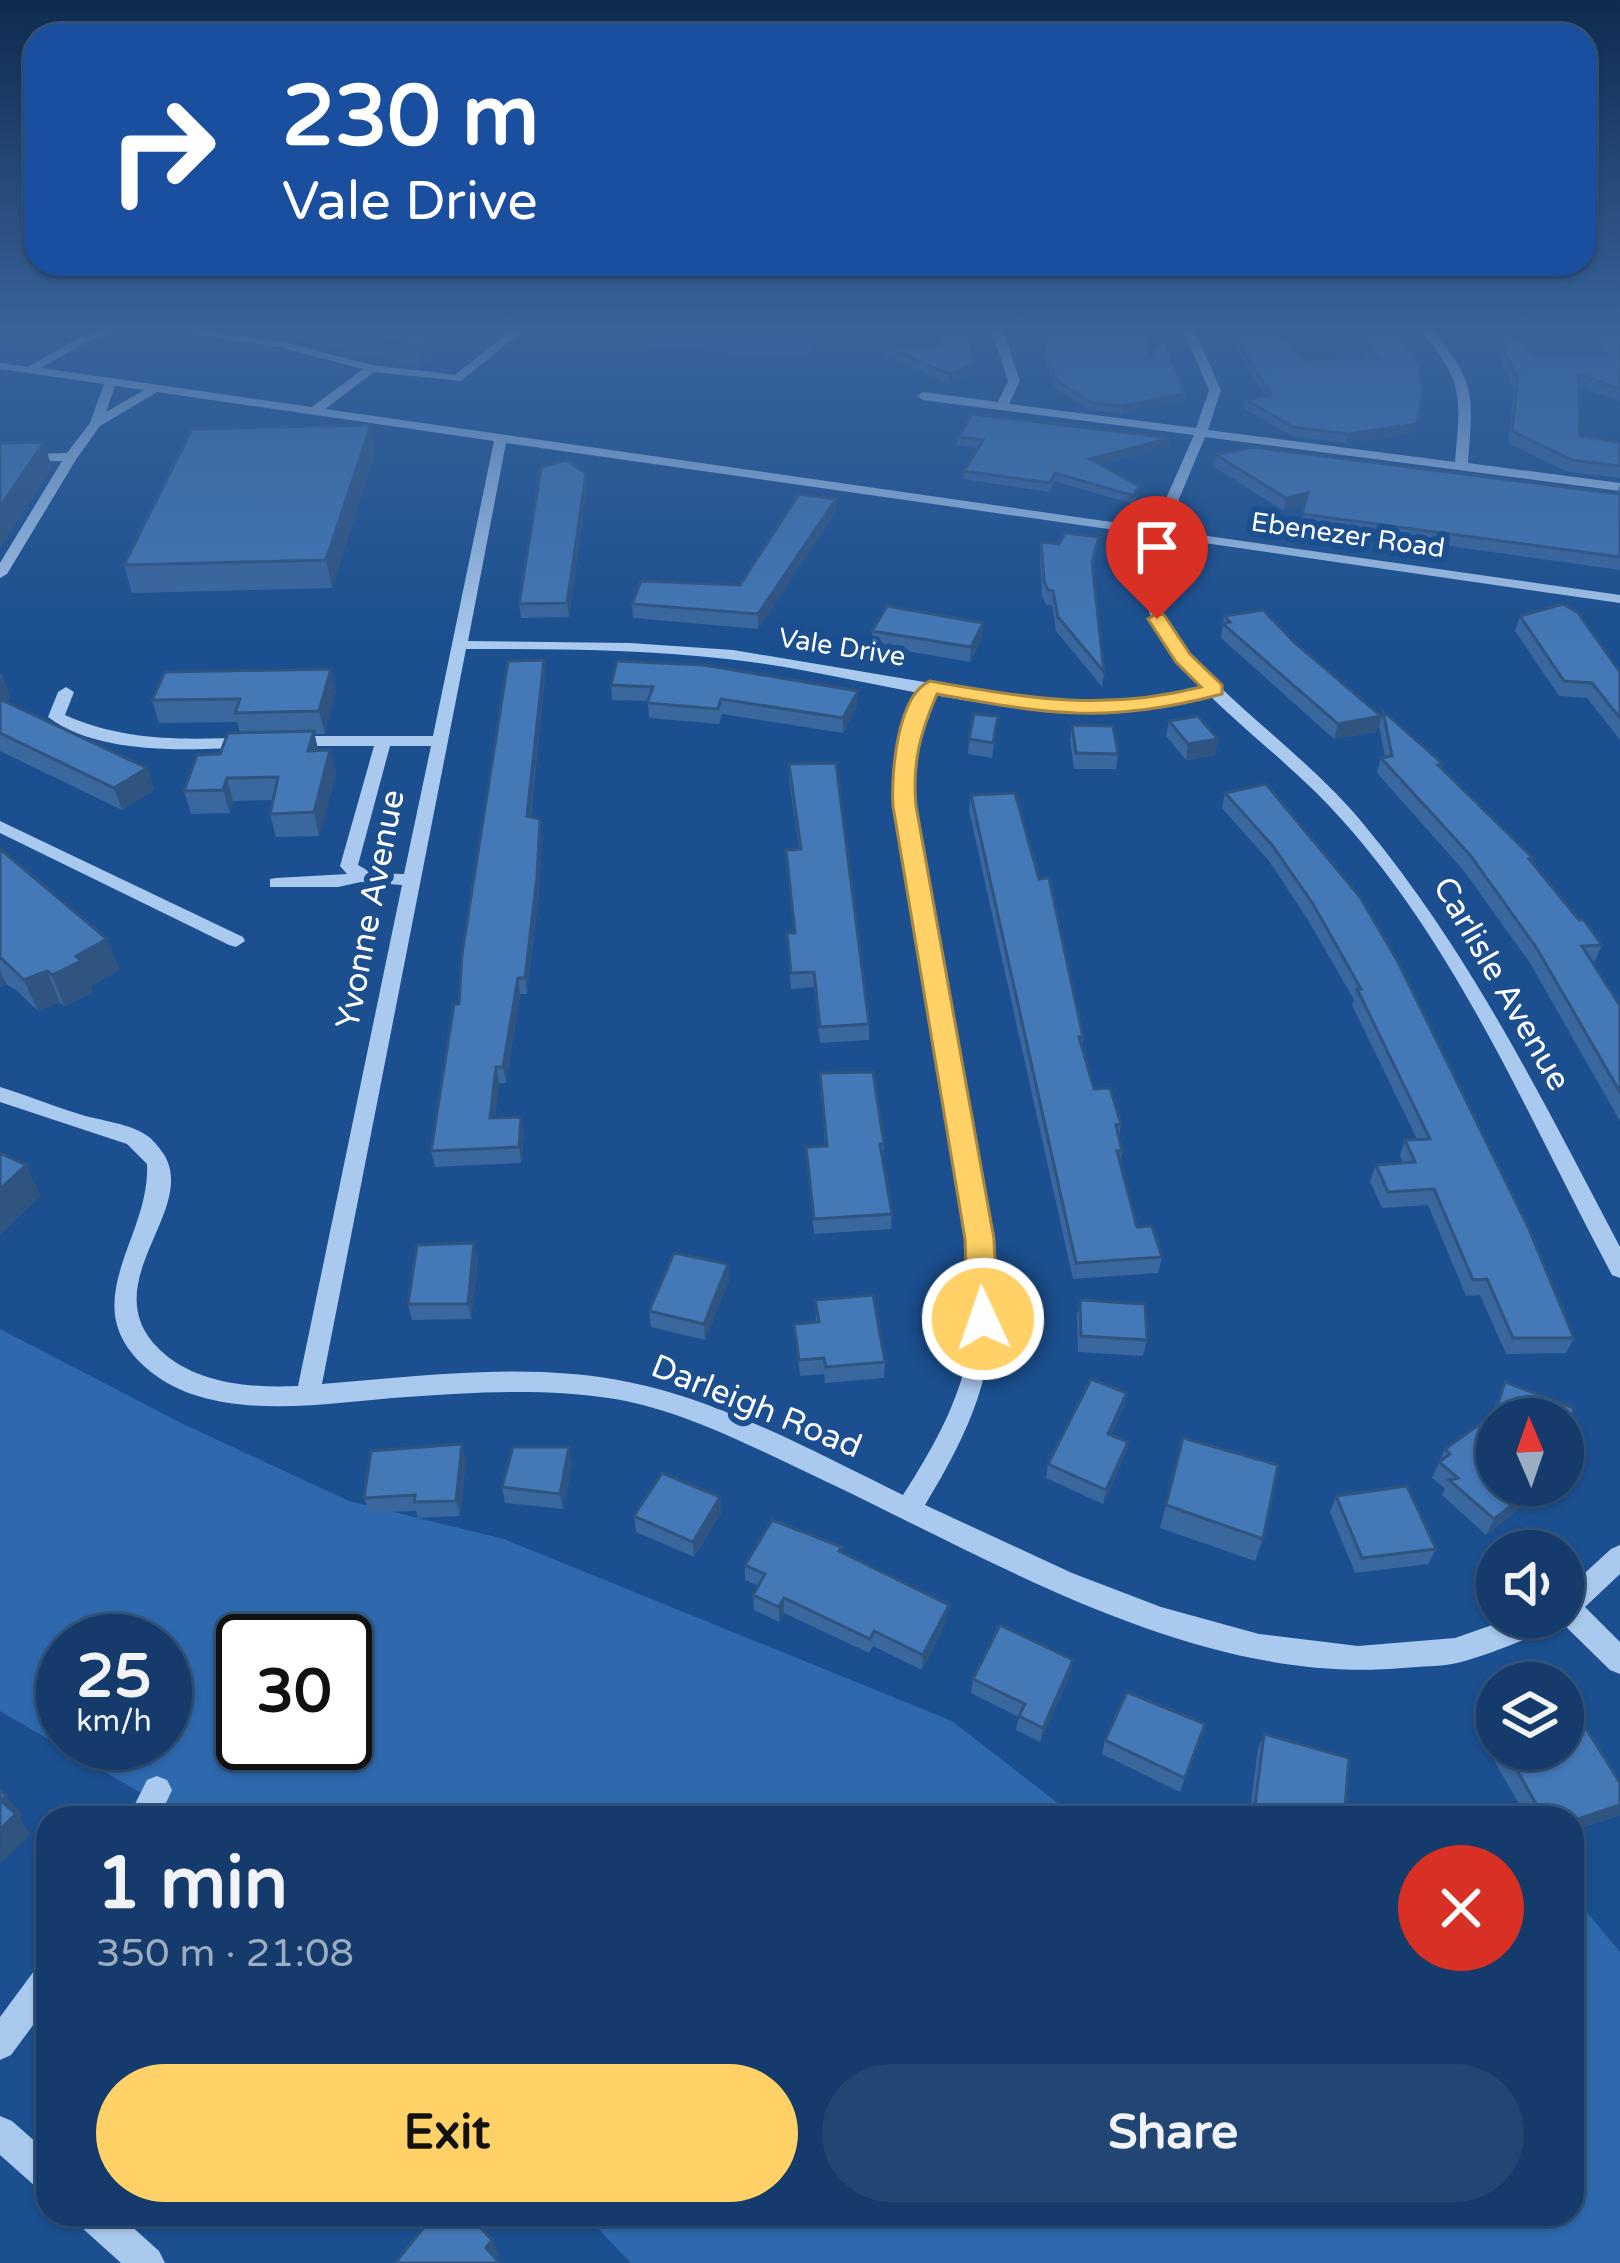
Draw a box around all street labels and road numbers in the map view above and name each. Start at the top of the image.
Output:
street label: Ebenezer Road [1249,506,1447,565]
street label: Vale Drive [776,621,908,674]
street label: Yvonne Avenue [328,786,413,1032]
street label: Carlisle Avenue [1425,870,1579,1097]
street label: Darleigh Road [646,1347,867,1466]

